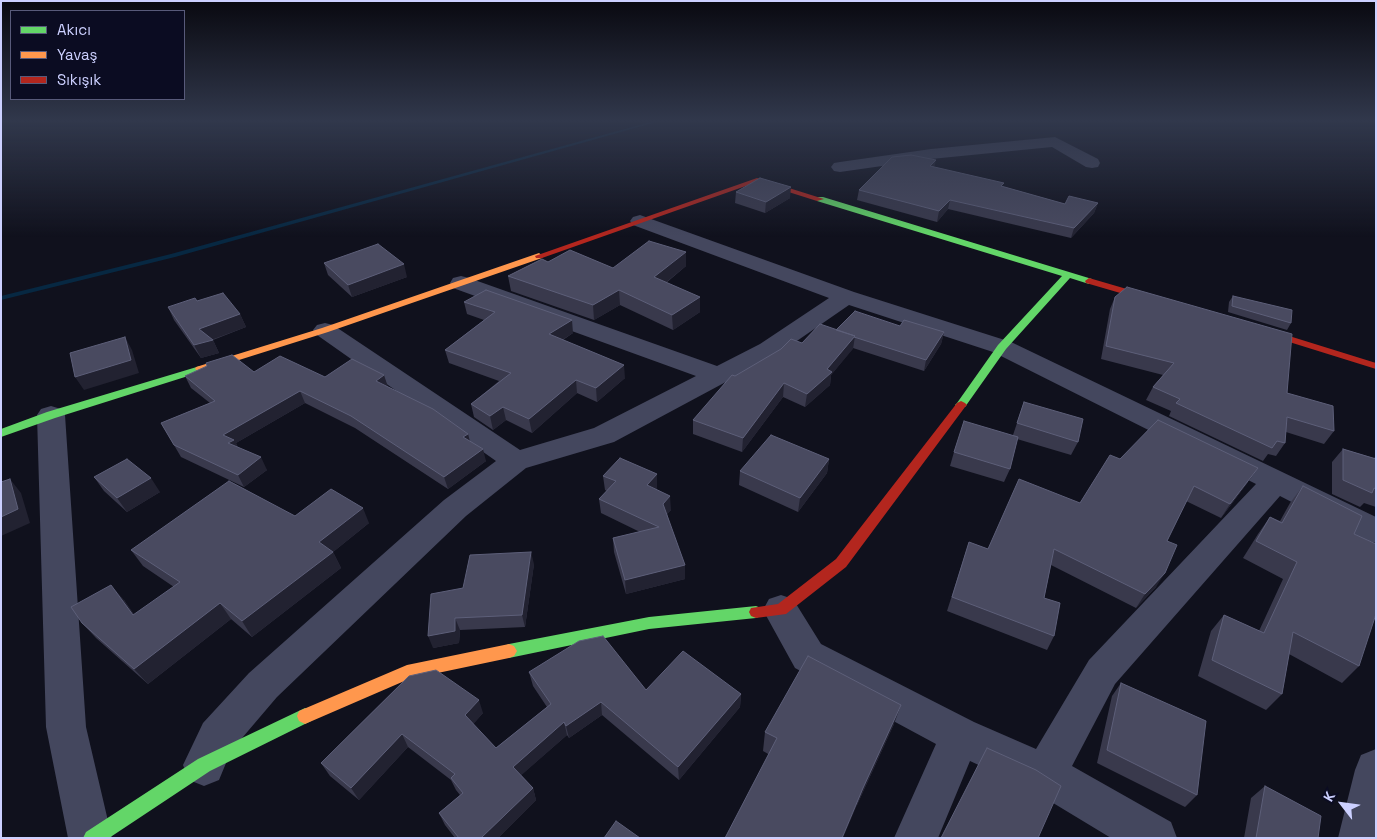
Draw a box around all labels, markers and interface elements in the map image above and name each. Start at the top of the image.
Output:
legend [10,10,185,100]
text: Akıcı [57,20,91,39]
text: Yavaş [57,45,97,64]
text: Sıkışık [57,70,101,89]
north arrow [1317,779,1367,829]
text: K [1319,788,1339,805]

